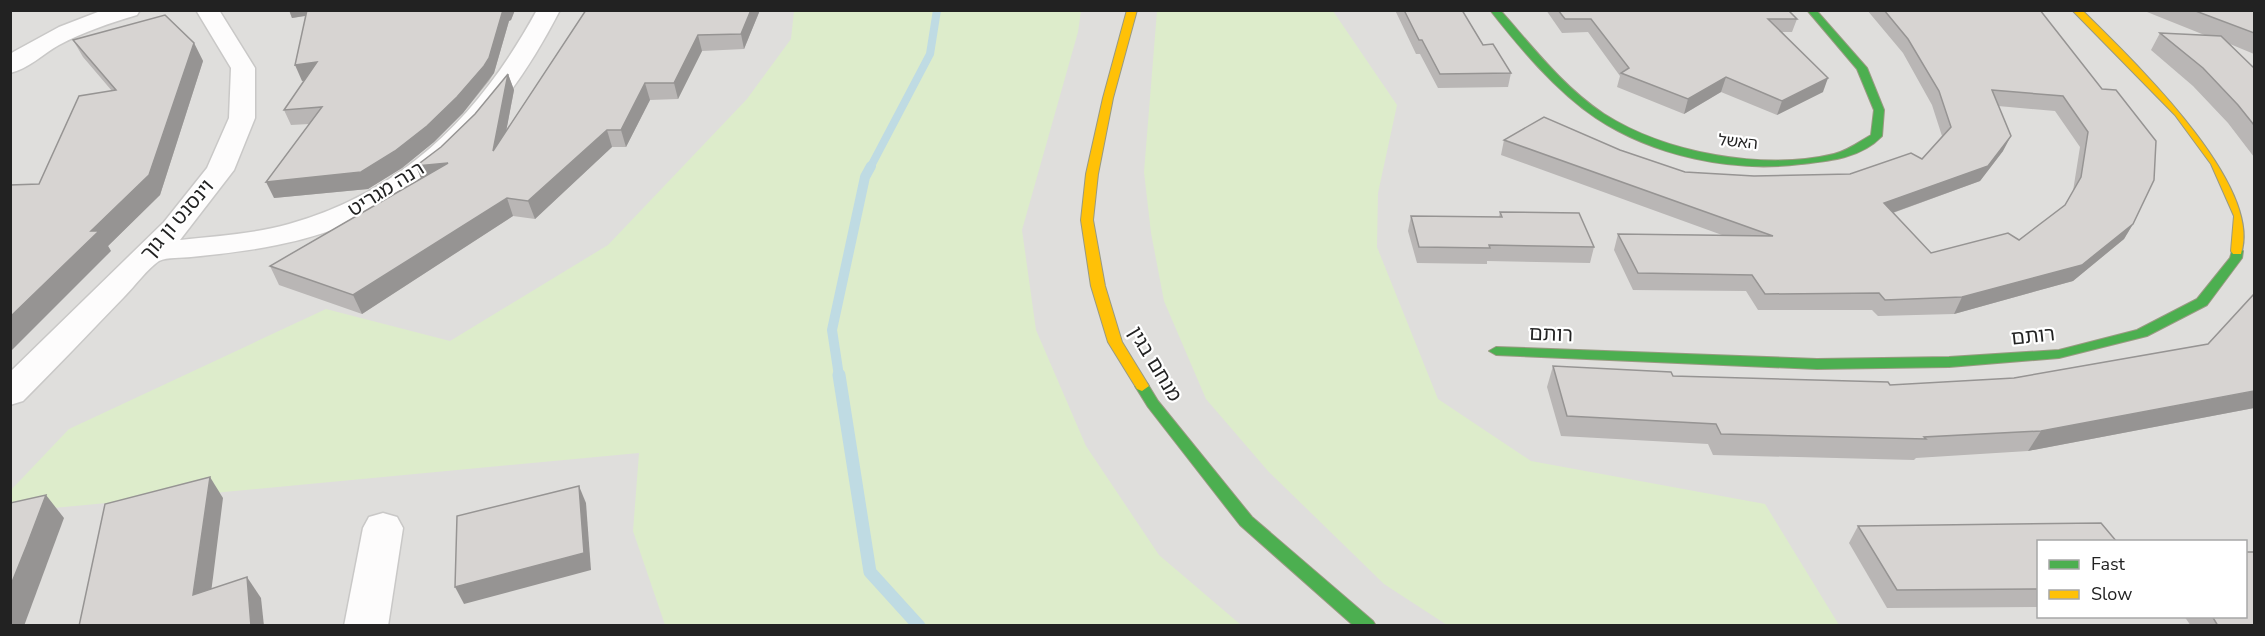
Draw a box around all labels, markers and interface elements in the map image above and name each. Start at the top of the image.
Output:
street label: האשל [1717,129,1759,155]
street label: רנה מגריט [343,155,429,223]
street label: וינסנט ון גוך [134,174,220,266]
street label: רותם [1529,320,1573,348]
street label: רותם [2010,320,2056,352]
street label: מנחם בגין [1122,321,1188,407]
legend [2037,540,2247,618]
text: Fast [2091,552,2126,576]
text: Slow [2091,582,2132,606]

